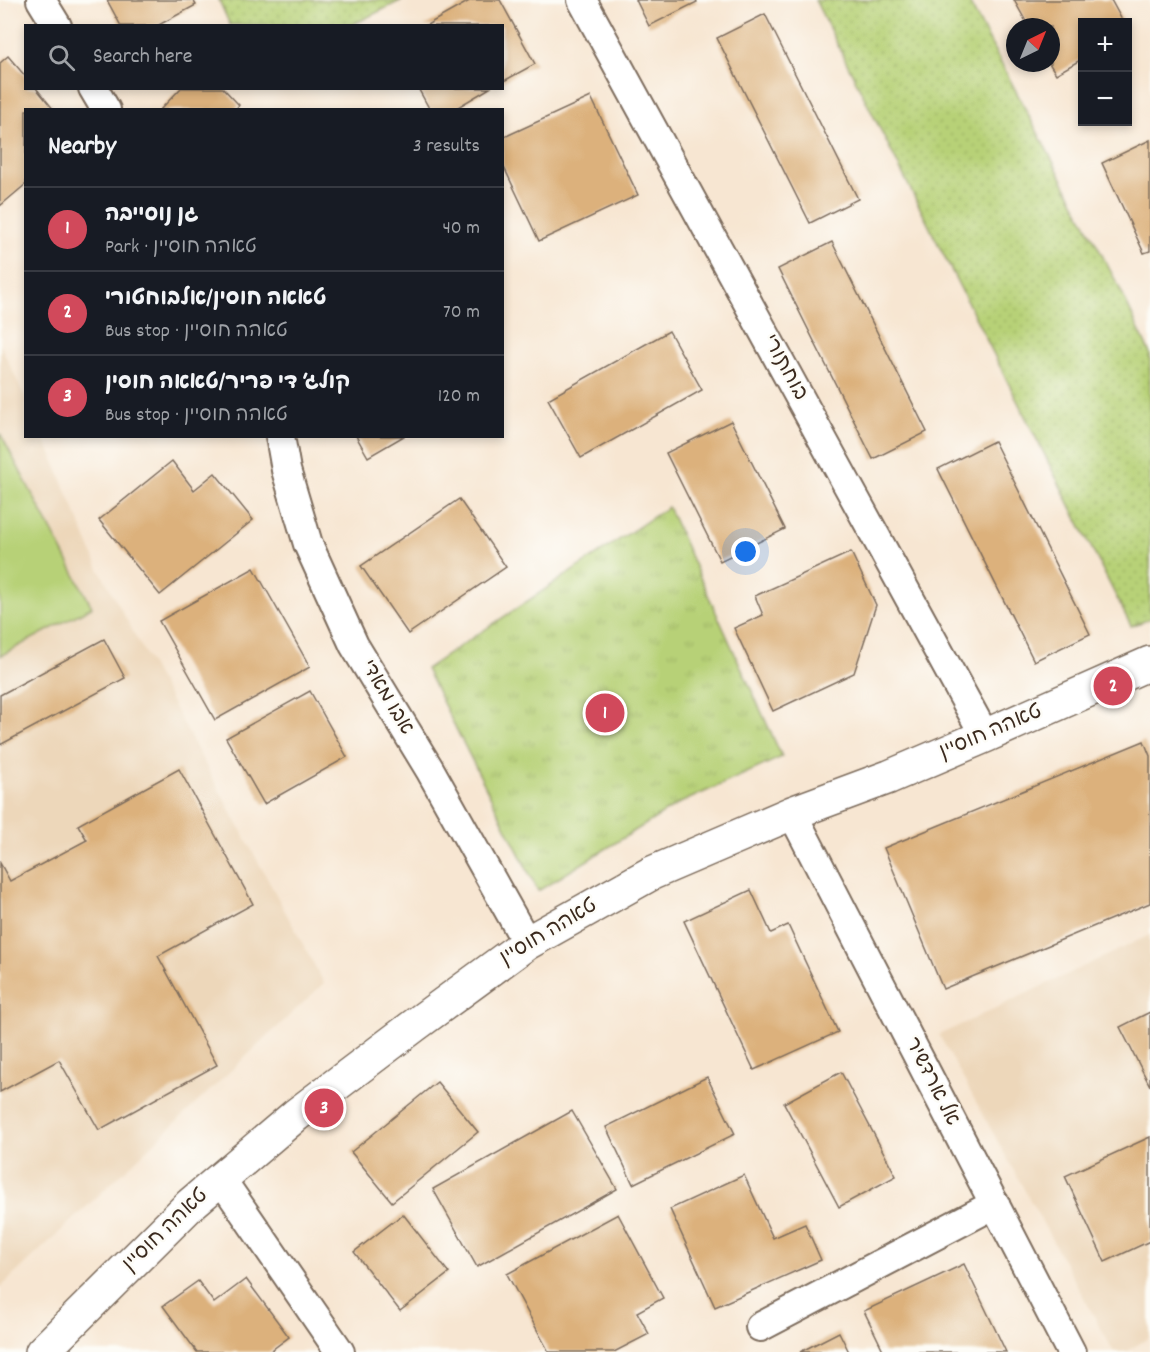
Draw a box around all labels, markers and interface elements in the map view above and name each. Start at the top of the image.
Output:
north arrow [1006,18,1060,72]
map controls [1078,18,1132,126]
button: + [1078,18,1132,72]
search box [24,24,504,90]
icon: search [45,41,78,74]
text: Search here [93,42,192,73]
button: − [1078,72,1132,126]
text: Nearby [48,129,116,166]
text: 3 results [413,133,480,161]
text: גן נוסייבה [105,200,198,231]
text: 1 [65,215,70,243]
text: 40 m [442,215,480,243]
text: Park · טאהה חוסיין [105,234,257,262]
text: טאאה חוסין/אלבוחטורי [105,284,327,315]
text: 2 [63,299,72,327]
text: 70 m [443,299,480,327]
text: Bus stop · טאהה חוסיין [105,318,288,346]
street label: בוחתורי [754,330,814,406]
text: קולג׳ די פריר/טאאה חוסין [105,368,350,399]
text: 3 [63,383,72,411]
text: 120 m [438,383,480,411]
text: Bus stop · טאהה חוסיין [105,402,288,430]
your location [731,537,760,566]
street label: אבו מאדי [352,655,420,741]
pin: 2 [1094,664,1132,708]
pin: 1 [586,690,624,736]
street label: טאהה חוסיין [935,698,1047,768]
street label: טאהה חוסיין [494,892,604,974]
street label: אל ארדשיר [896,1033,966,1131]
pin: 3 [304,1086,344,1130]
street label: טאהה חוסיין [116,1182,216,1280]

